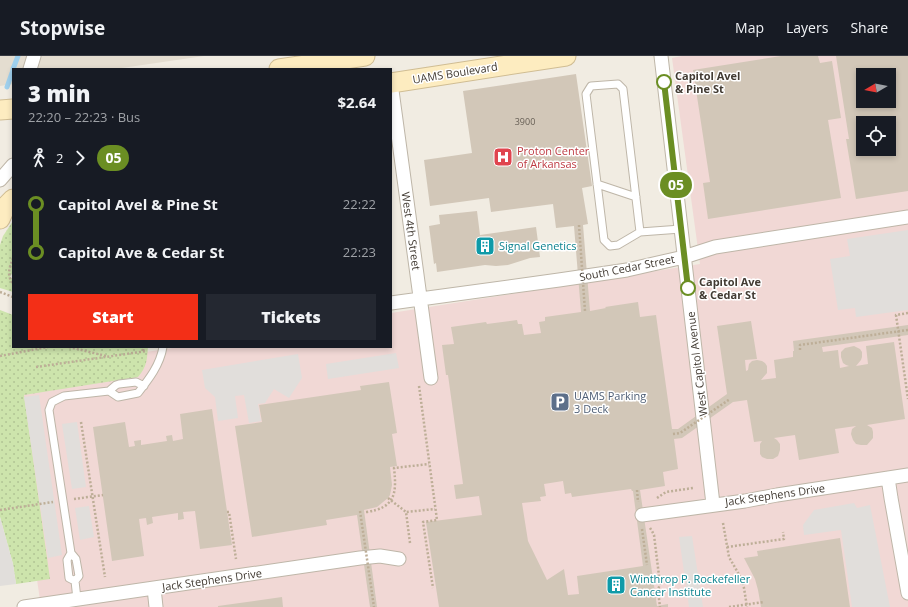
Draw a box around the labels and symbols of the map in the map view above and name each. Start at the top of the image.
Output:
street label: UAMS Boulevard [411,58,499,87]
place label: Capitol Avel & Pine St [675,68,740,96]
north arrow [856,68,896,108]
marker: Capitol Avel & Pine St [656,74,672,90]
house number: 3900 [515,115,535,128]
place label: Proton Center of Arkansas [517,143,590,171]
hospital icon: Proton Center of Arkansas [492,146,514,168]
line badge: 05 [658,172,694,198]
street label: West 4th Street [399,191,424,271]
building icon: Signal Genetics [474,235,496,257]
place label: Signal Genetics [499,238,577,253]
street label: South Cedar Street [578,251,676,284]
place label: Capitol Ave & Cedar St [699,274,762,302]
marker: Capitol Ave & Cedar St [680,280,696,296]
street label: West Capitol Avenue [683,311,710,417]
place label: UAMS Parking 3 Deck [574,388,646,416]
parking icon: UAMS Parking 3 Deck [549,391,571,413]
street label: Jack Stephens Drive [723,480,826,509]
street label: Jack Stephens Drive [160,565,263,594]
place label: Winthrop P. Rockefeller Cancer Institute [630,571,751,599]
building icon: Winthrop P. Rockefeller Cancer Institute [605,574,627,596]

